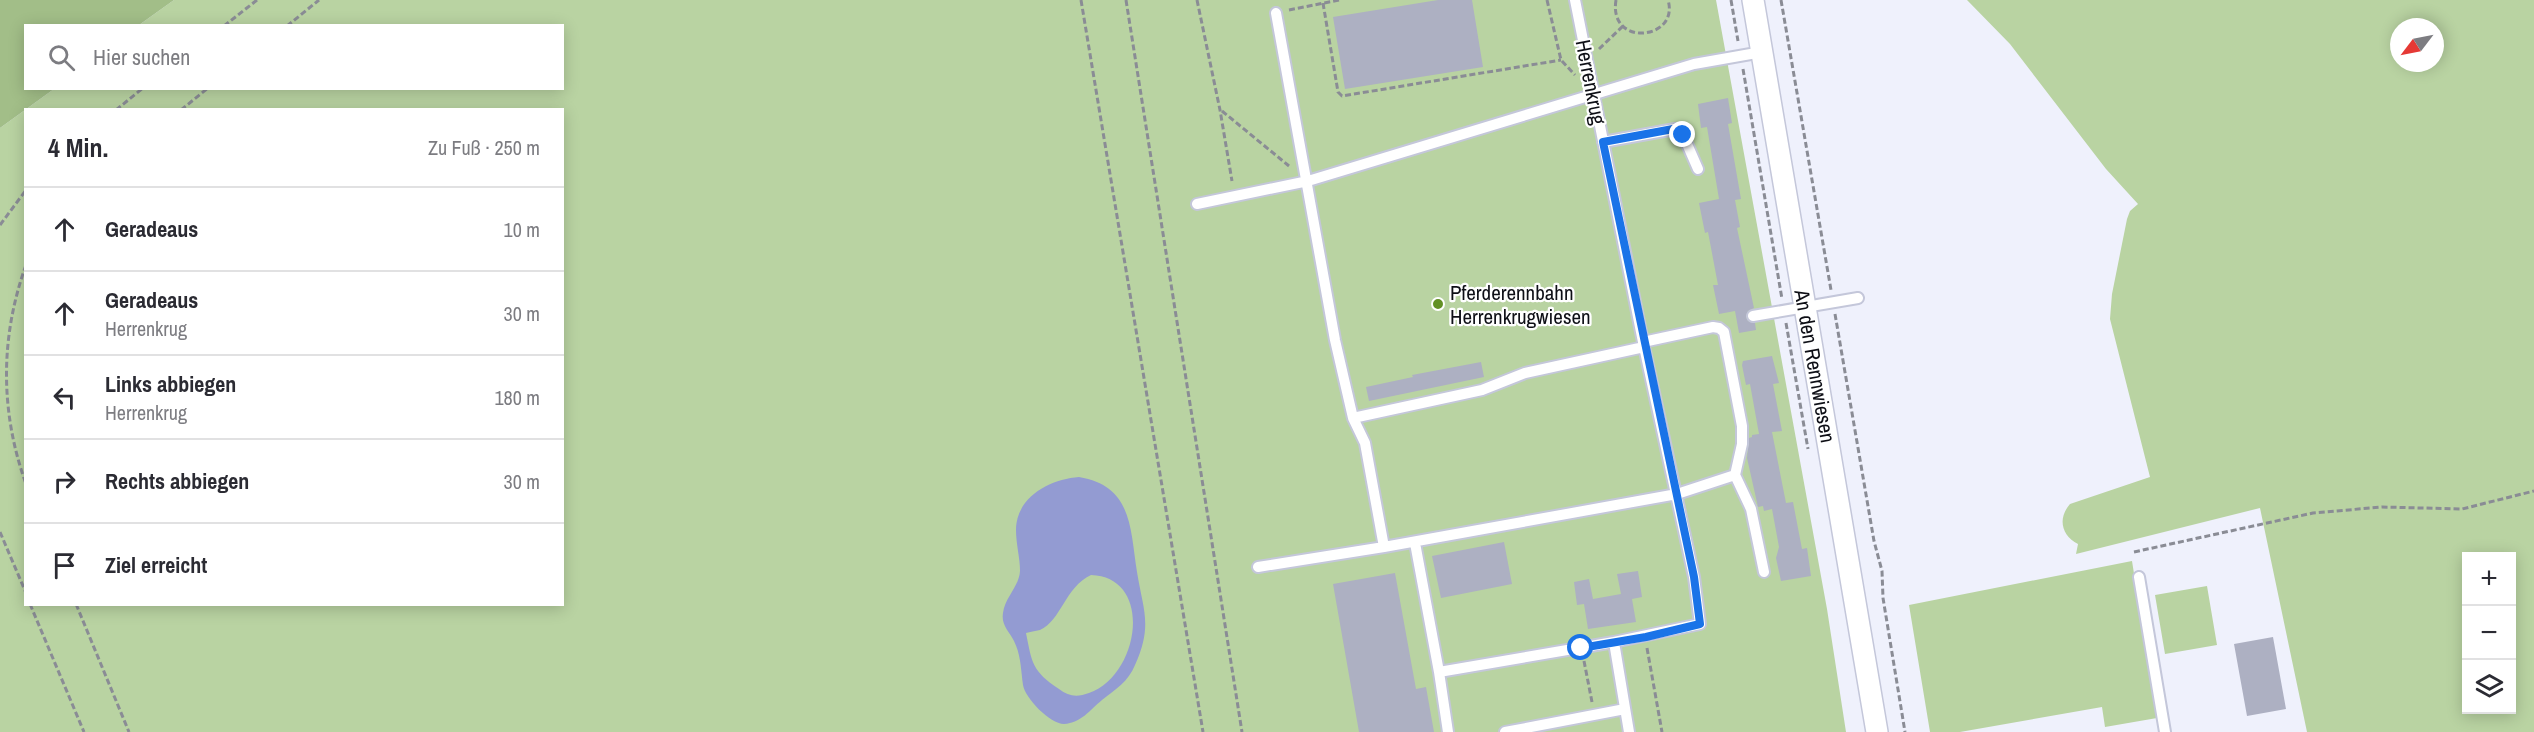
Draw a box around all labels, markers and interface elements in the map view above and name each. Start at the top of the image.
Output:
north arrow [2390,18,2444,72]
search box [24,24,564,90]
street label: Herrenkrug [1569,37,1614,127]
icon: search [45,41,78,74]
text: Hier suchen [93,42,190,72]
route end [1669,121,1695,147]
text: 4 Min. [48,130,108,165]
text: Zu Fuß · 250 m [428,134,540,161]
icon: ahead [48,213,81,246]
text: Geradeaus [105,214,198,244]
text: 10 m [504,216,540,243]
place label: Pferderennbahn Herrenkrugwiesen [1450,278,1591,331]
text: Geradeaus [105,285,198,315]
street label: An den Rennwiesen [1787,286,1843,445]
icon: ahead [48,297,81,330]
marker: Pferderennbahn Herrenkrugwiesen [1431,297,1445,311]
text: 30 m [504,300,540,327]
text: Herrenkrug [105,315,187,342]
text: Links abbiegen [105,369,236,399]
icon: left [48,381,81,414]
text: 180 m [494,384,540,411]
text: Herrenkrug [105,399,187,426]
icon: right [48,465,81,498]
text: Rechts abbiegen [105,466,249,496]
text: 30 m [504,468,540,495]
icon: arrive [48,549,81,582]
text: Ziel erreicht [105,550,207,580]
map controls [2462,552,2516,714]
button: + [2462,552,2516,606]
button: − [2462,606,2516,660]
route start [1567,634,1593,660]
button: layers [2462,660,2516,714]

